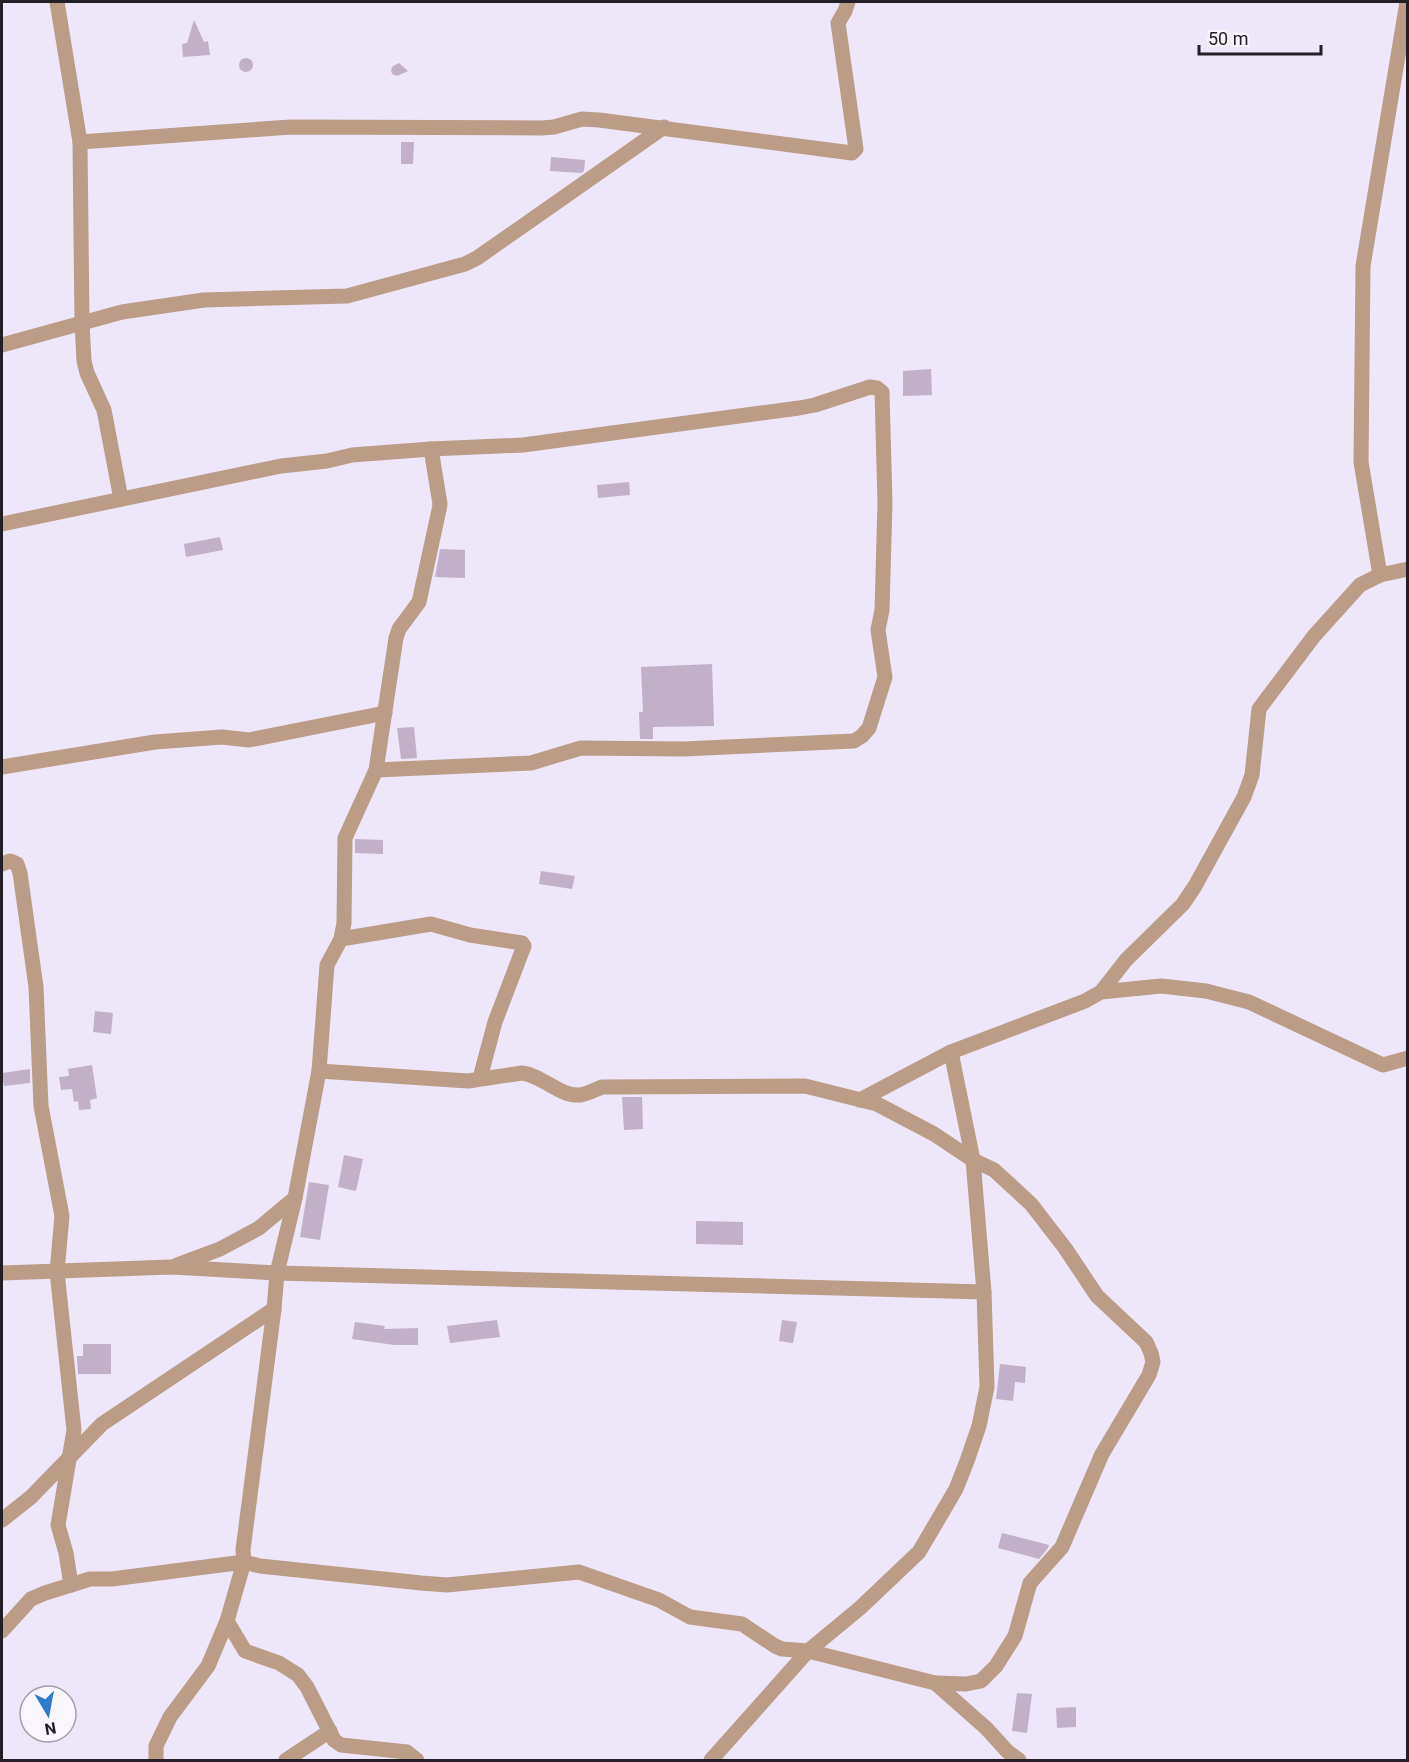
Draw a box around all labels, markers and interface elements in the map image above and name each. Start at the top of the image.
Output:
scale bar [1199,18,1320,56]
text: 50 m [1208,28,1248,49]
north arrow [18,1684,78,1744]
text: N [43,1718,58,1739]

